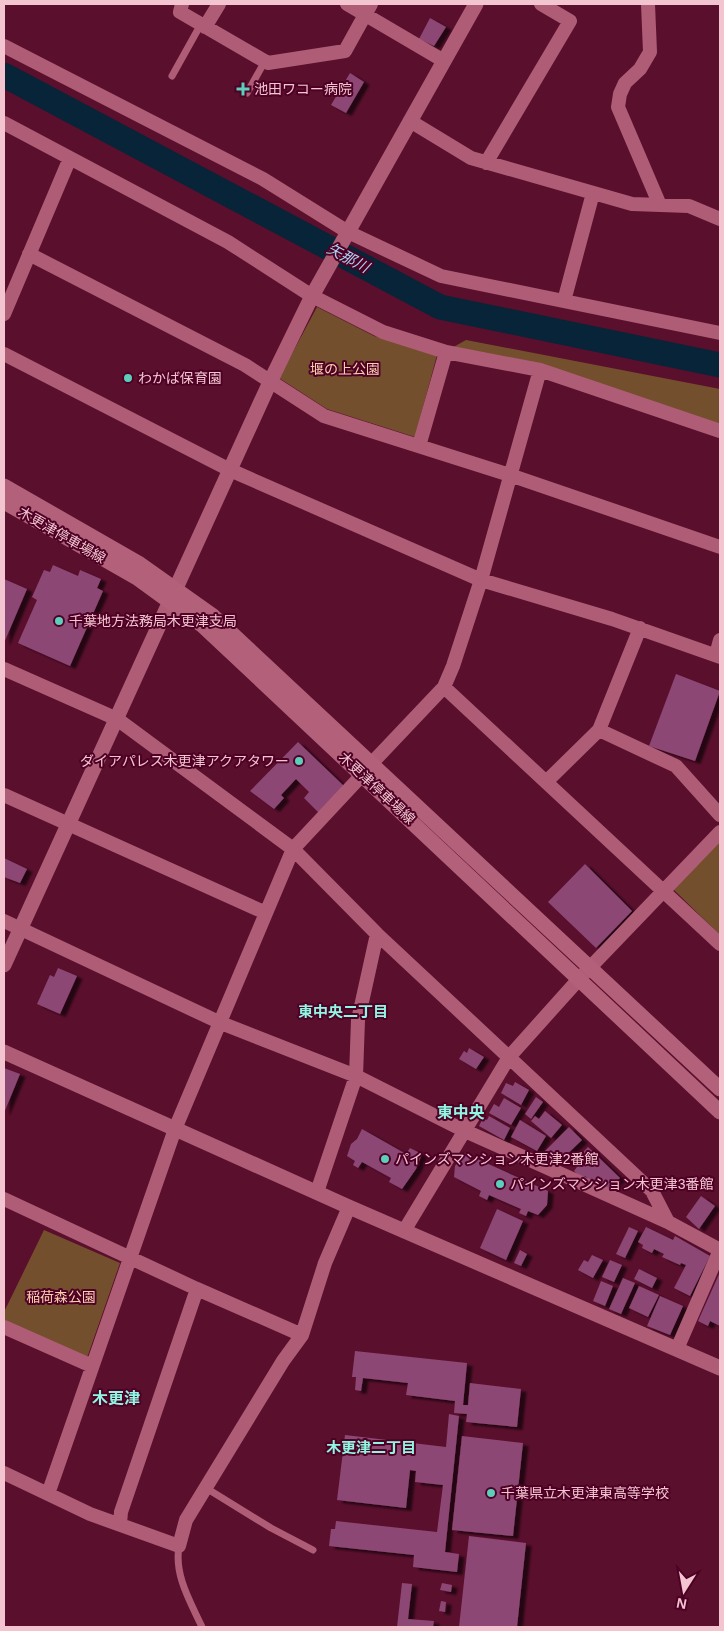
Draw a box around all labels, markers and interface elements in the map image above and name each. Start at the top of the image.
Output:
place label: 池田ワコー病院 [254,81,352,97]
marker: 池田ワコー病院 [236,82,250,96]
water label: 矢那川 [324,239,374,277]
park label: 堰の上公園 [310,361,380,377]
place label: わかば保育園 [138,370,222,386]
marker: わかば保育園 [122,372,134,384]
street label: 木更津停車場線 [16,504,108,566]
place label: 千葉地方法務局木更津支局 [69,613,237,629]
marker: 千葉地方法務局木更津支局 [53,615,65,627]
street label: 木更津停車場線 [336,749,418,827]
place label: ダイアパレス木更津アクアタワー [80,753,289,769]
marker: ダイアパレス木更津アクアタワー [293,755,305,767]
district label: 東中央二丁目 [298,1003,388,1020]
district label: 東中央 [437,1104,485,1121]
place label: パインズマンション木更津2番館 [395,1151,599,1167]
marker: パインズマンション木更津2番館 [379,1153,391,1165]
place label: パインズマンション木更津3番館 [510,1176,714,1192]
marker: パインズマンション木更津3番館 [494,1178,506,1190]
park label: 稲荷森公園 [26,1289,96,1305]
district label: 木更津 [92,1390,140,1407]
district label: 木更津二丁目 [326,1439,416,1456]
place label: 千葉県立木更津東高等学校 [501,1485,669,1501]
marker: 千葉県立木更津東高等学校 [485,1487,497,1499]
north arrow [659,1566,709,1616]
text: N [675,1595,688,1613]

